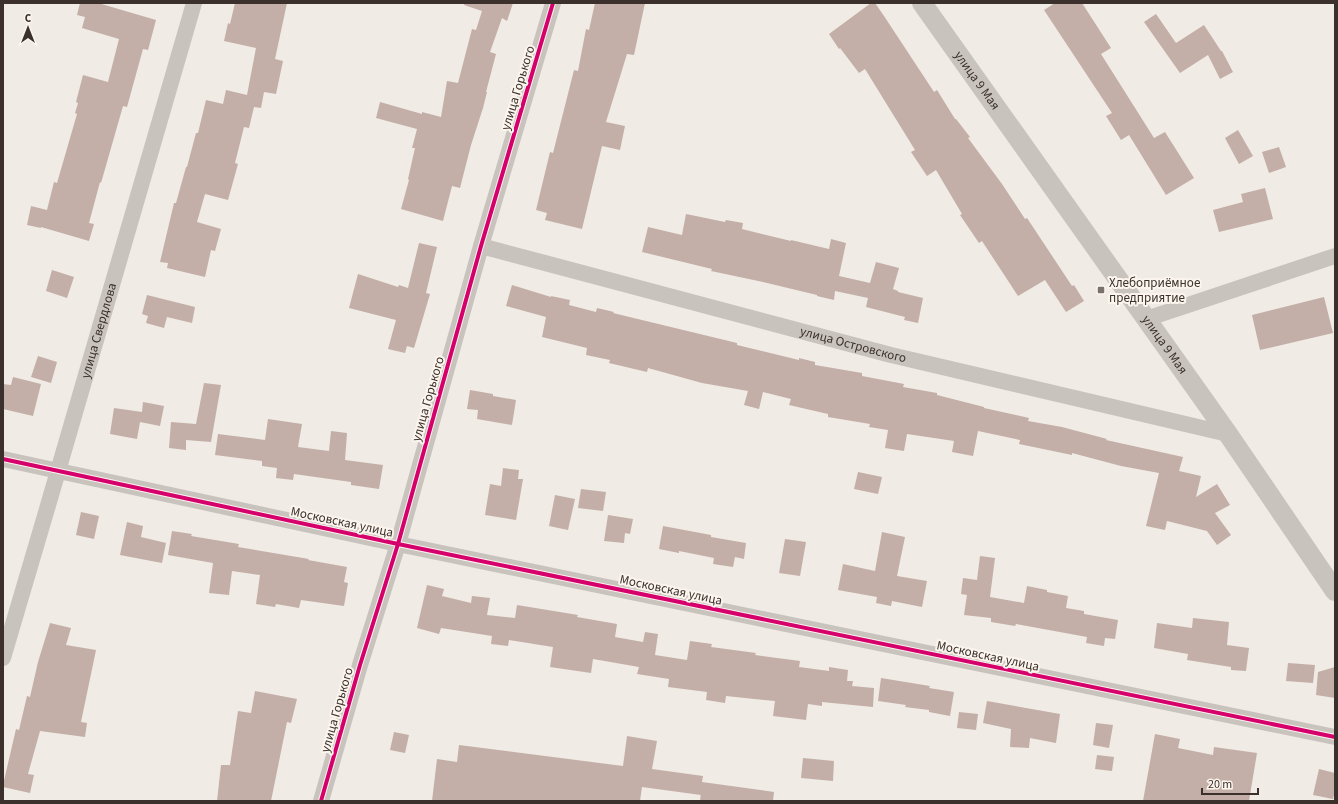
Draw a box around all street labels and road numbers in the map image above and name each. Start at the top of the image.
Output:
street label: улица Горького [497,44,539,132]
street label: улица 9 Мая [950,47,1004,114]
street label: улица Свердлова [76,281,121,381]
street label: улица 9 Мая [1137,311,1192,378]
street label: улица Островского [798,322,908,367]
street label: улица Горького [407,354,449,444]
street label: Московская улица [289,502,395,542]
street label: Московская улица [618,570,724,610]
street label: Московская улица [935,636,1041,676]
street label: улица Горького [316,665,358,755]

